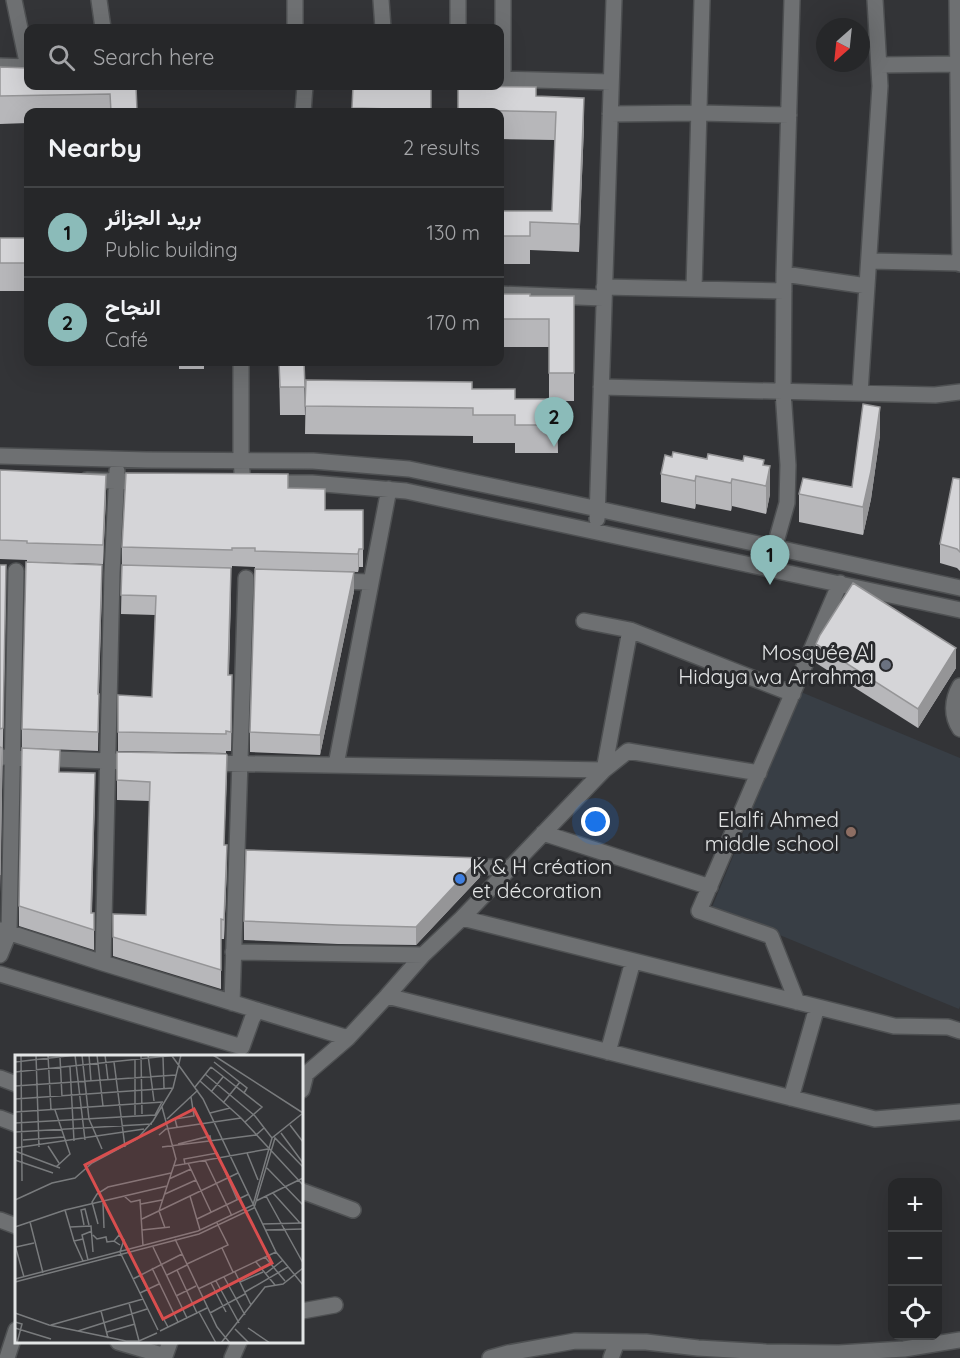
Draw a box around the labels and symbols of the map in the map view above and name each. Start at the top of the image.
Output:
north arrow [816,18,870,72]
pin: 2 [534,398,574,447]
pin: 1 [750,536,790,585]
place label: Mosquée Al Hidaya wa Arrahma [678,639,874,689]
marker: Mosquée Al Hidaya wa Arrahma [879,658,893,672]
place label: Elalfi Ahmed middle school [705,806,839,856]
your location [581,807,610,836]
marker: Elalfi Ahmed middle school [844,825,858,839]
place label: K & H création et décoration [472,853,612,903]
marker: K & H création et décoration [453,872,467,886]
inset map [15,1055,303,1343]

